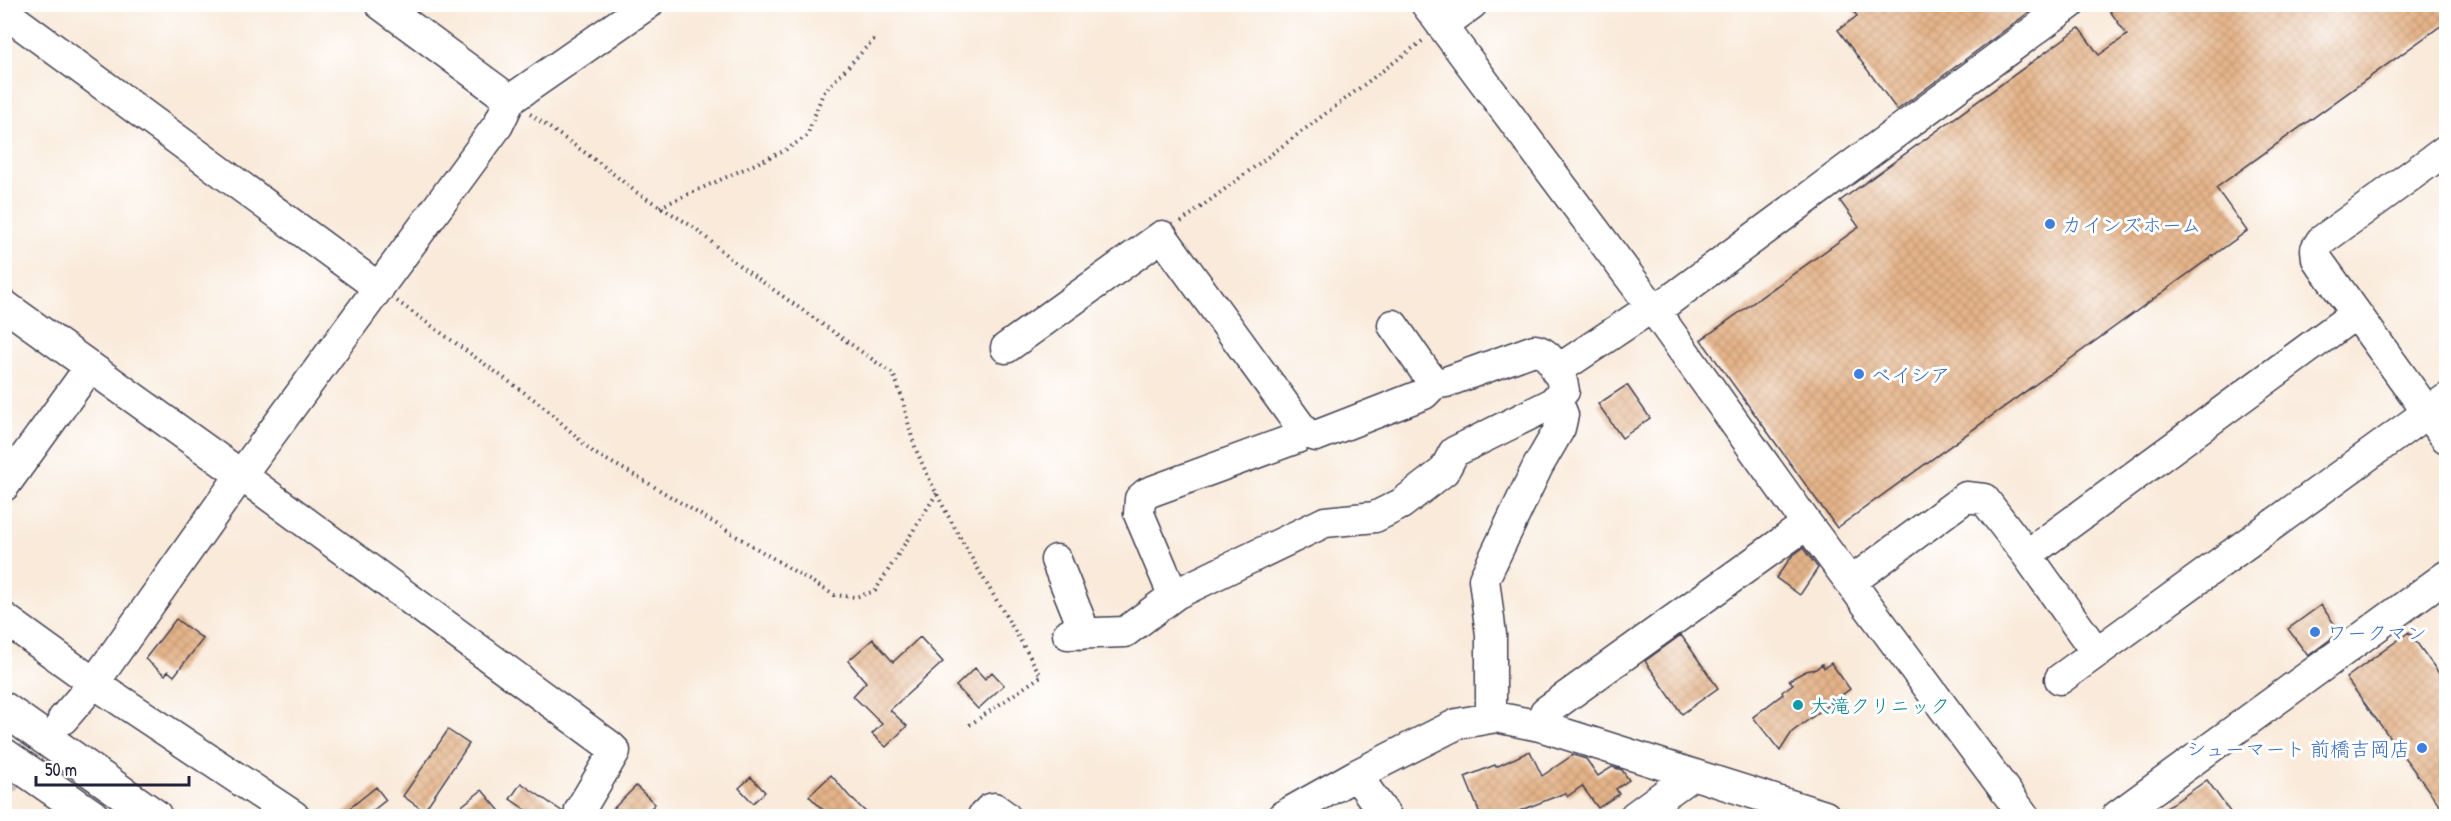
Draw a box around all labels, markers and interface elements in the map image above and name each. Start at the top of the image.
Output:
place label: カインズホーム [2062,211,2201,238]
marker: カインズホーム [2043,217,2057,231]
place label: ベイシア [1871,361,1951,388]
marker: ベイシア [1852,367,1866,381]
place label: ワークマン [2327,619,2427,646]
marker: ワークマン [2308,625,2322,639]
place label: 大滝クリニック [1810,692,1950,719]
marker: 大滝クリニック [1791,698,1805,712]
place label: シューマート 前橋吉岡店 [2186,735,2410,762]
marker: シューマート 前橋吉岡店 [2415,741,2429,755]
scale bar [36,749,189,787]
text: 50 m [45,757,77,782]

